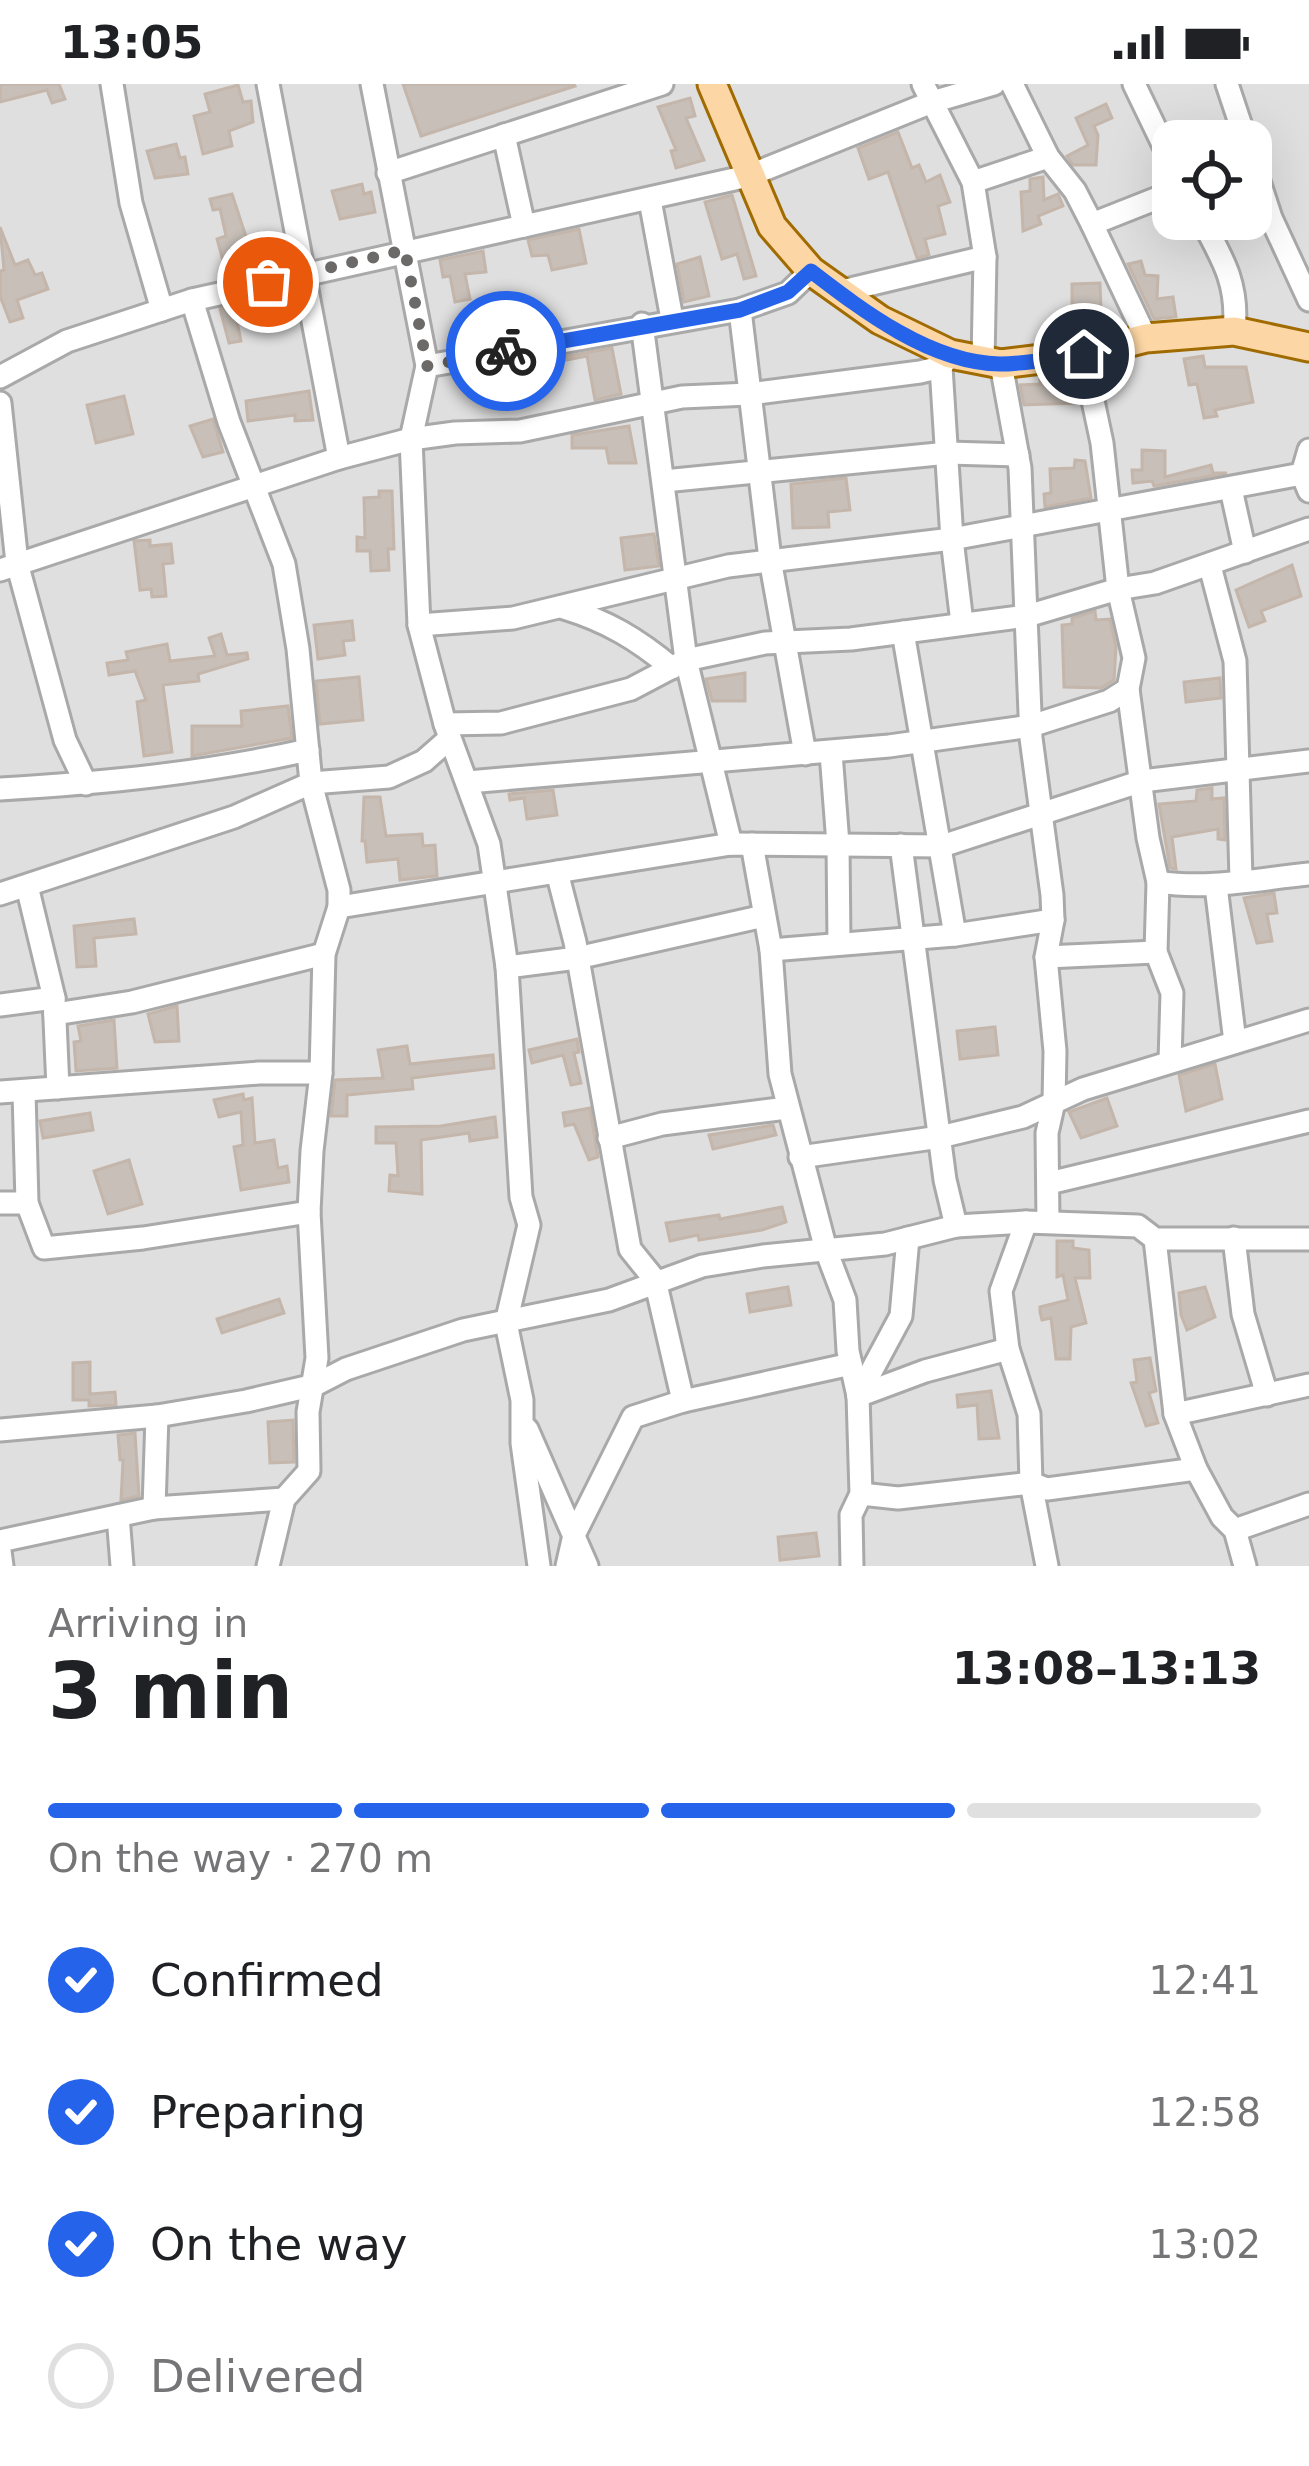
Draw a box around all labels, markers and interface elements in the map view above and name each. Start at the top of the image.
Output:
text: 13:05 [60,16,203,69]
map controls [1152,120,1272,240]
button: locate [1152,120,1272,240]
pin [217,231,319,333]
icon: bag [235,249,301,315]
courier [446,291,566,411]
pin [1033,303,1135,405]
icon: bike [473,318,539,384]
icon: home [1051,321,1117,387]
text: Arriving in [48,1601,248,1646]
text: 13:08–13:13 [952,1642,1261,1695]
text: 3 min [48,1646,293,1736]
text: On the way · 270 m [48,1836,433,1881]
icon: check [48,1947,114,2013]
text: Confirmed [150,1954,384,2007]
text: 12:41 [1149,1958,1261,2003]
icon: check [48,2079,114,2145]
text: Preparing [150,2086,366,2139]
text: 12:58 [1149,2090,1261,2135]
icon: check [48,2211,114,2277]
text: On the way [150,2218,407,2271]
text: 13:02 [1149,2222,1261,2267]
text: Delivered [150,2350,365,2403]

